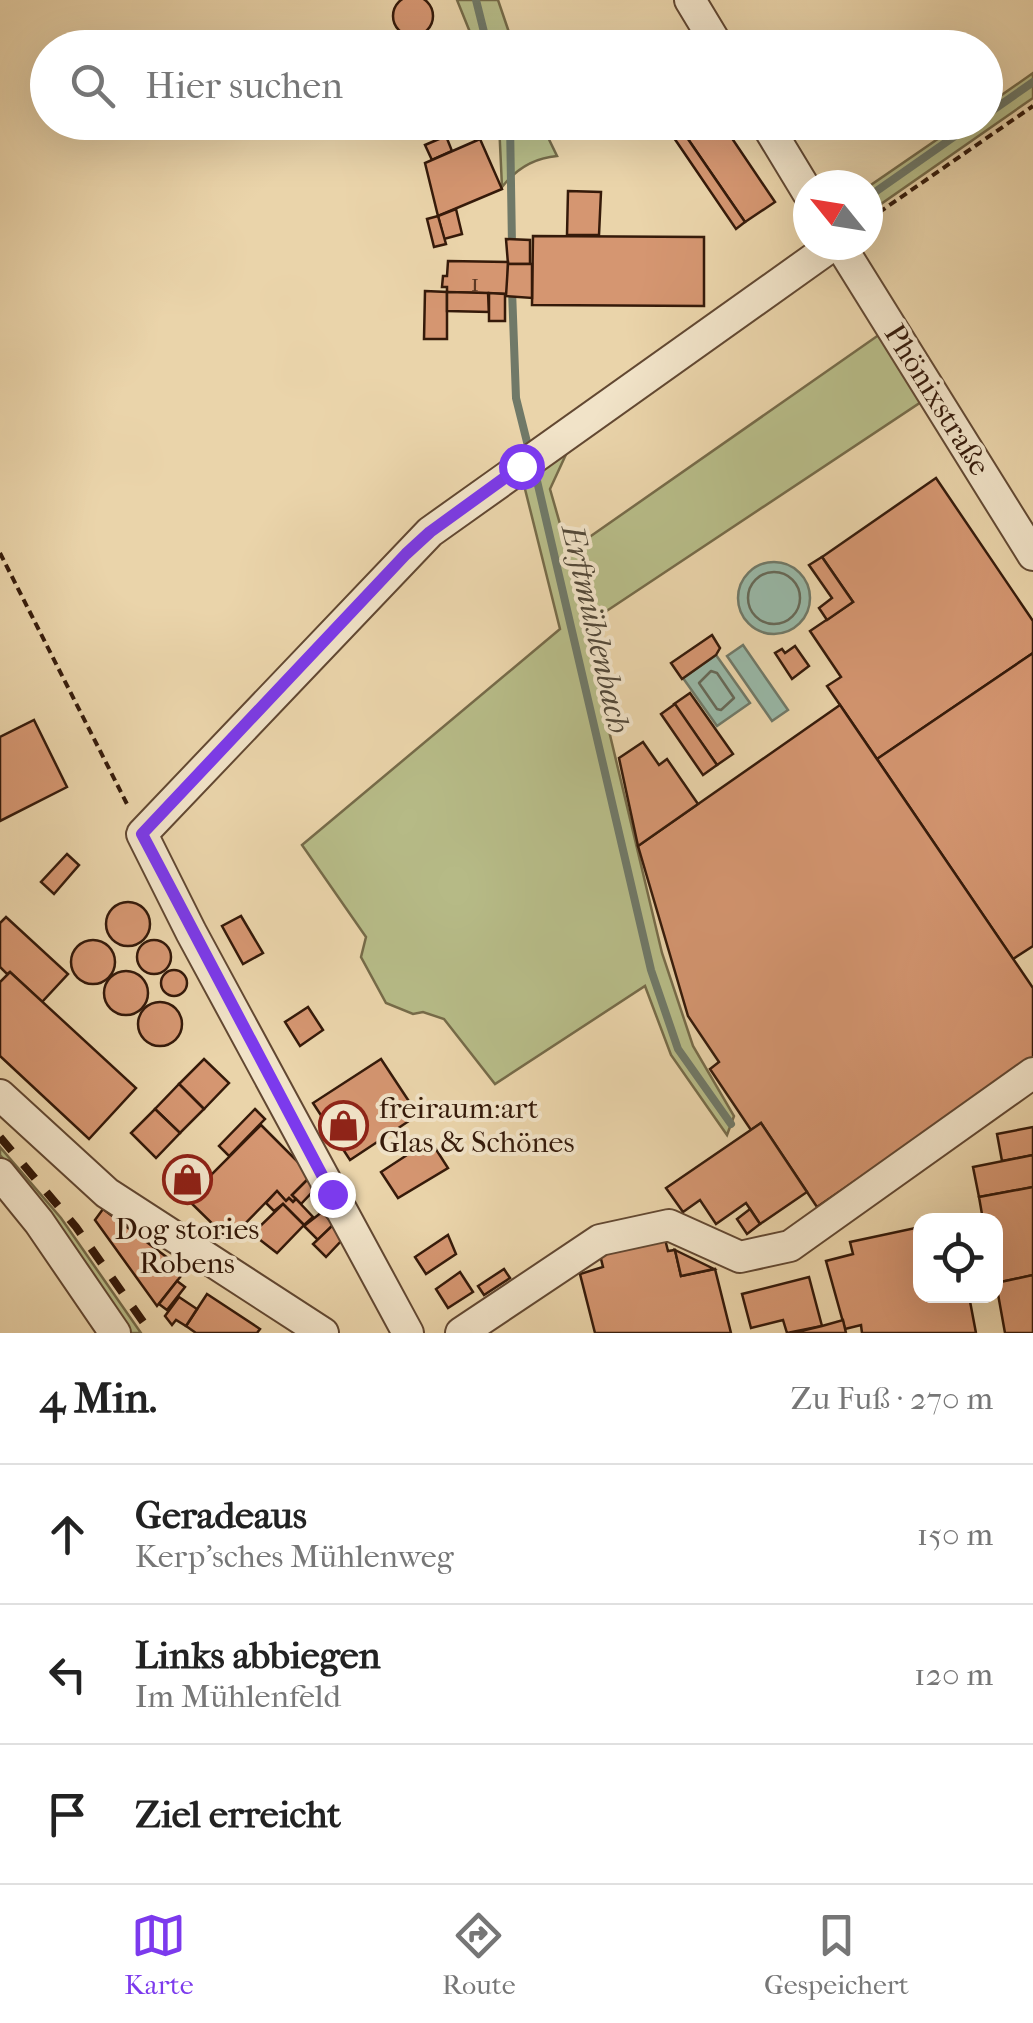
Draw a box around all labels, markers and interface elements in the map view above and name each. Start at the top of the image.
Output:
search box [30,30,1003,140]
icon: search [65,58,120,113]
text: Hier suchen [145,63,343,108]
north arrow [793,170,883,260]
house number: 1 [471,268,479,297]
street label: Phönixstraße [877,318,997,482]
route start [499,444,545,490]
water label: Erftmühlenbach [554,519,638,737]
place label: freiraum:art Glas & Schönes [379,1091,575,1160]
shop icon: freiraum:art Glas & Schönes [318,1099,370,1151]
shop icon: Dog stories Robens [161,1154,213,1206]
route end [310,1172,356,1218]
place label: Dog stories Robens [115,1212,259,1281]
map controls [913,1213,1003,1303]
button: locate [913,1213,1003,1303]
text: 4 Min. [40,1374,157,1423]
text: Zu Fuß · 270 m [791,1380,993,1417]
text: Geradeaus [135,1493,307,1538]
icon: ahead [40,1507,95,1562]
text: 150 m [917,1516,993,1553]
text: Kerp’sches Mühlenweg [135,1538,454,1575]
text: Links abbiegen [135,1633,381,1678]
icon: left [40,1647,95,1702]
text: 120 m [914,1656,993,1693]
text: Im Mühlenfeld [135,1678,341,1715]
icon: arrive [40,1787,95,1842]
text: Ziel erreicht [135,1792,341,1837]
tab: Karte [124,1908,194,2001]
tab: Route [442,1908,516,2001]
tab: Gespeichert [764,1908,909,2001]

